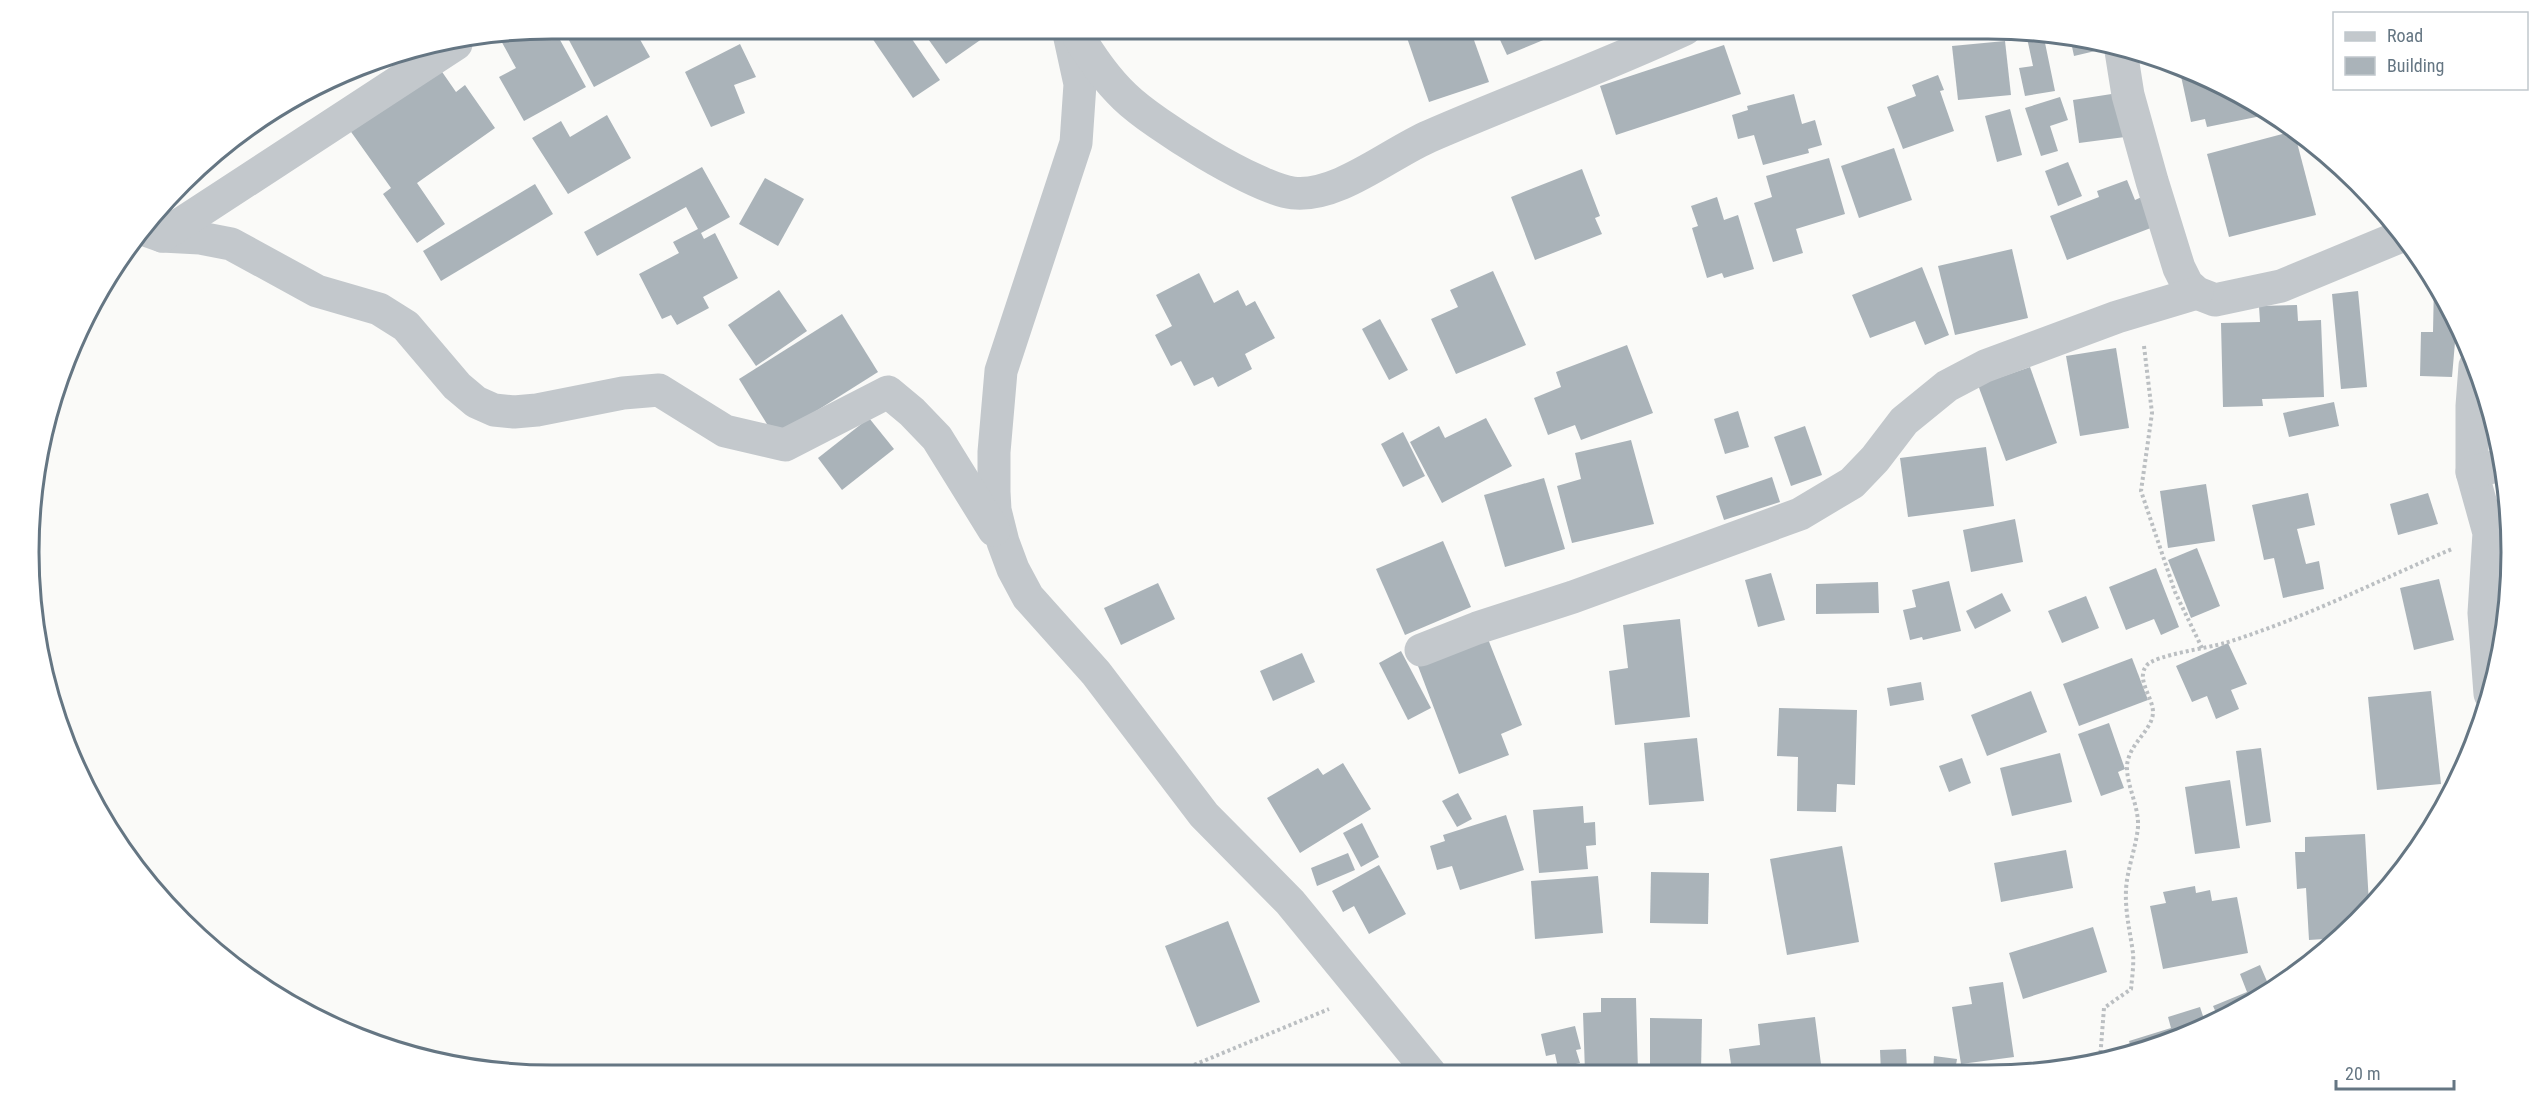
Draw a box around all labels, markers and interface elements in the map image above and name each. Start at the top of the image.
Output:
legend [2333,12,2528,90]
text: Road [2387,25,2423,46]
text: Building [2387,55,2444,76]
scale bar [2336,1053,2454,1091]
text: 20 m [2345,1063,2380,1084]

